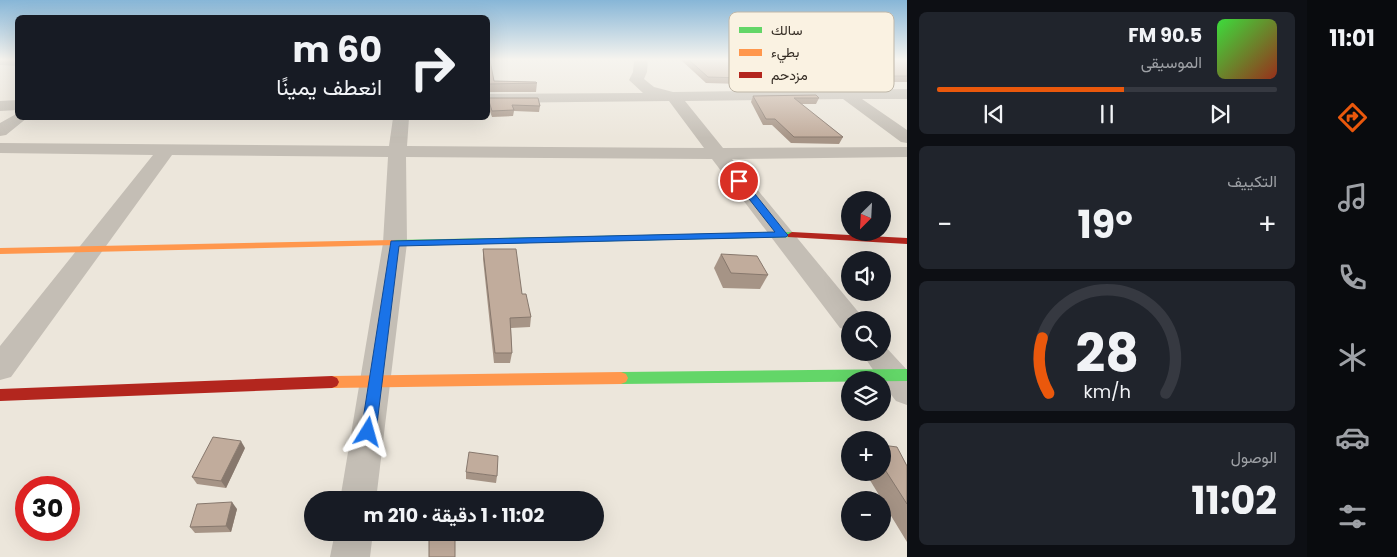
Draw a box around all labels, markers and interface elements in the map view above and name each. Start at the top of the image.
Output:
legend [729,12,894,92]
text: سالك [771,20,802,40]
text: 90.5 FM [1128,22,1202,49]
text: 11:01 [1329,23,1375,54]
text: 60 m [292,25,382,74]
icon: right [400,35,465,100]
text: بطيء [771,42,799,64]
text: الموسيقى [1141,51,1202,74]
text: مزدحم [771,65,808,85]
text: انعطف يمينًا [276,72,382,103]
icon: previous [980,100,1008,128]
icon: pause [1093,100,1121,128]
icon: next [1206,100,1234,128]
icon: directions [1335,100,1370,135]
pin [718,160,760,202]
icon: arrive [725,167,753,195]
text: التكييف [1227,170,1277,193]
icon: music [1335,180,1370,215]
north arrow [841,191,891,241]
map controls [841,191,891,541]
text: 19° [1078,198,1133,251]
text: − [937,205,952,244]
text: + [1258,205,1277,244]
button: sound [841,251,891,301]
icon: phone [1335,260,1370,295]
button: search [841,311,891,361]
text: 28 [1075,317,1139,390]
icon: climate [1335,340,1370,375]
button: layers [841,371,891,421]
text: km/h [1083,379,1131,404]
position arrow [341,405,393,457]
icon: car [1335,420,1370,455]
button: + [841,431,891,481]
text: الوصول [1231,446,1277,469]
text: 11:02 [1191,474,1277,527]
speed limit sign: 30 [15,476,80,541]
button: − [841,491,891,541]
icon: filters [1335,499,1370,534]
text: 11:02 · 1 دقيقة · 210 m [364,502,544,529]

